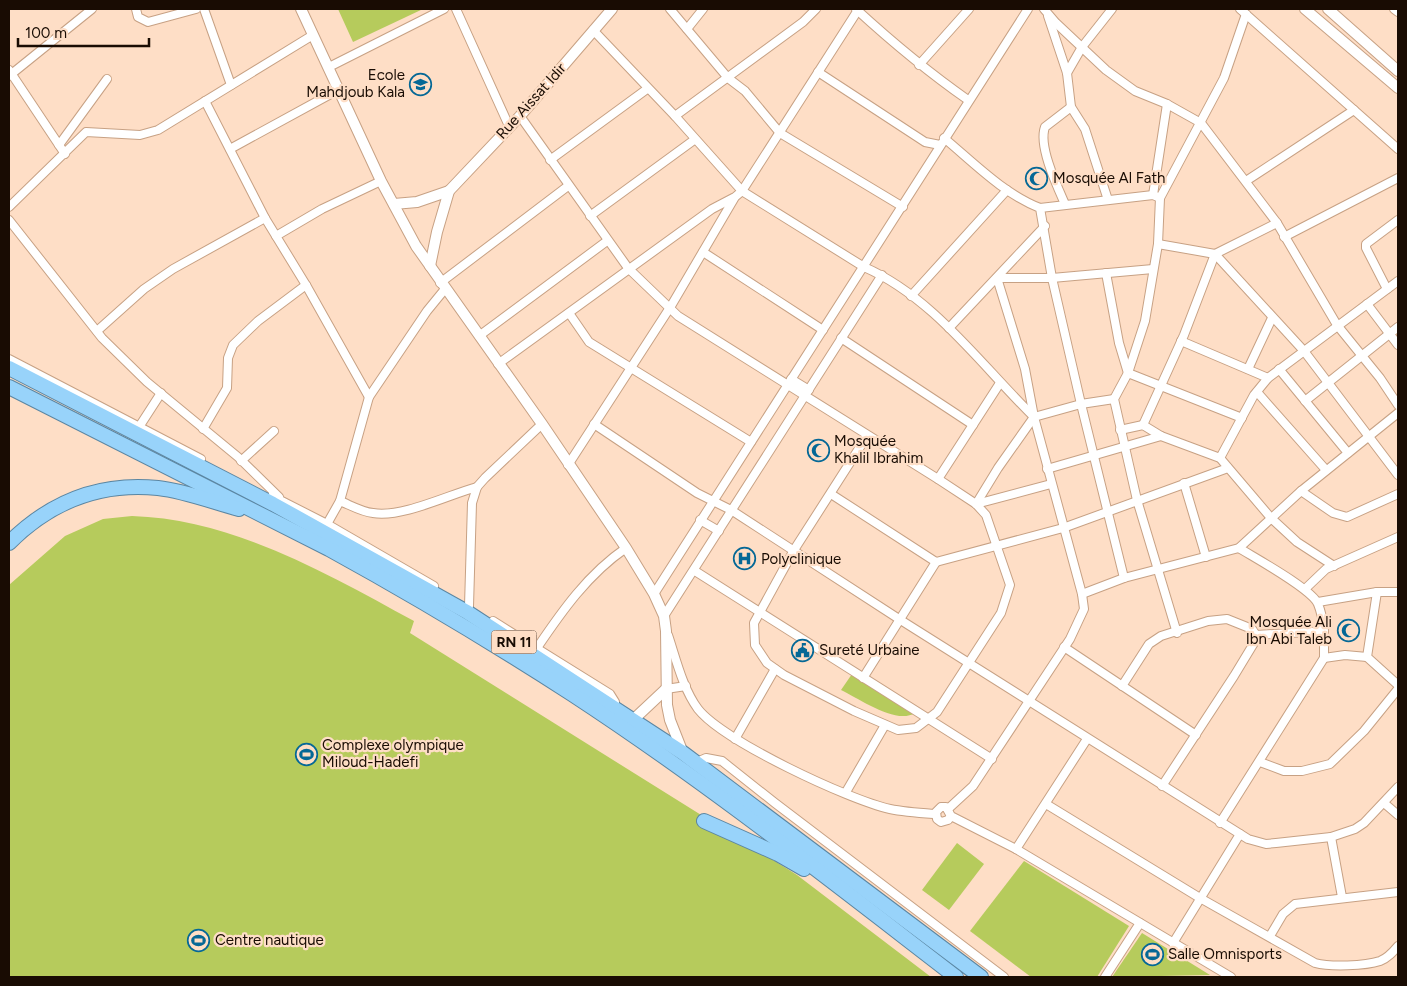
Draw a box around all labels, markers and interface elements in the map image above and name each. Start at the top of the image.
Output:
scale bar [18,15,149,47]
text: 100 m [25,24,67,42]
street label: Rue Aissat Idir [492,59,570,143]
place label: Ecole Mahdjoub Kala [306,66,405,101]
school or university icon: Ecole Mahdjoub Kala [409,72,433,96]
mosque icon: Mosquée Al Fath [1025,166,1049,190]
place label: Mosquée Al Fath [1053,169,1165,187]
place label: Mosquée Khalil Ibrahim [834,432,923,467]
mosque icon: Mosquée Khalil Ibrahim [806,438,830,462]
hospital icon: Polyclinique [733,547,757,571]
place label: Polyclinique [761,550,841,568]
place label: Mosquée Ali Ibn Abi Taleb [1246,613,1332,648]
mosque icon: Mosquée Ali Ibn Abi Taleb [1336,619,1360,643]
road number: RN 11 [492,630,536,654]
public building icon: Sureté Urbaine [791,638,815,662]
place label: Sureté Urbaine [819,641,920,659]
place label: Complexe olympique Miloud-Hadefi [322,736,464,771]
sports icon: Complexe olympique Miloud-Hadefi [294,742,318,766]
sports icon: Centre nautique [187,928,211,952]
place label: Centre nautique [215,931,324,949]
sports icon: Salle Omnisports [1140,942,1164,966]
place label: Salle Omnisports [1168,945,1282,963]

